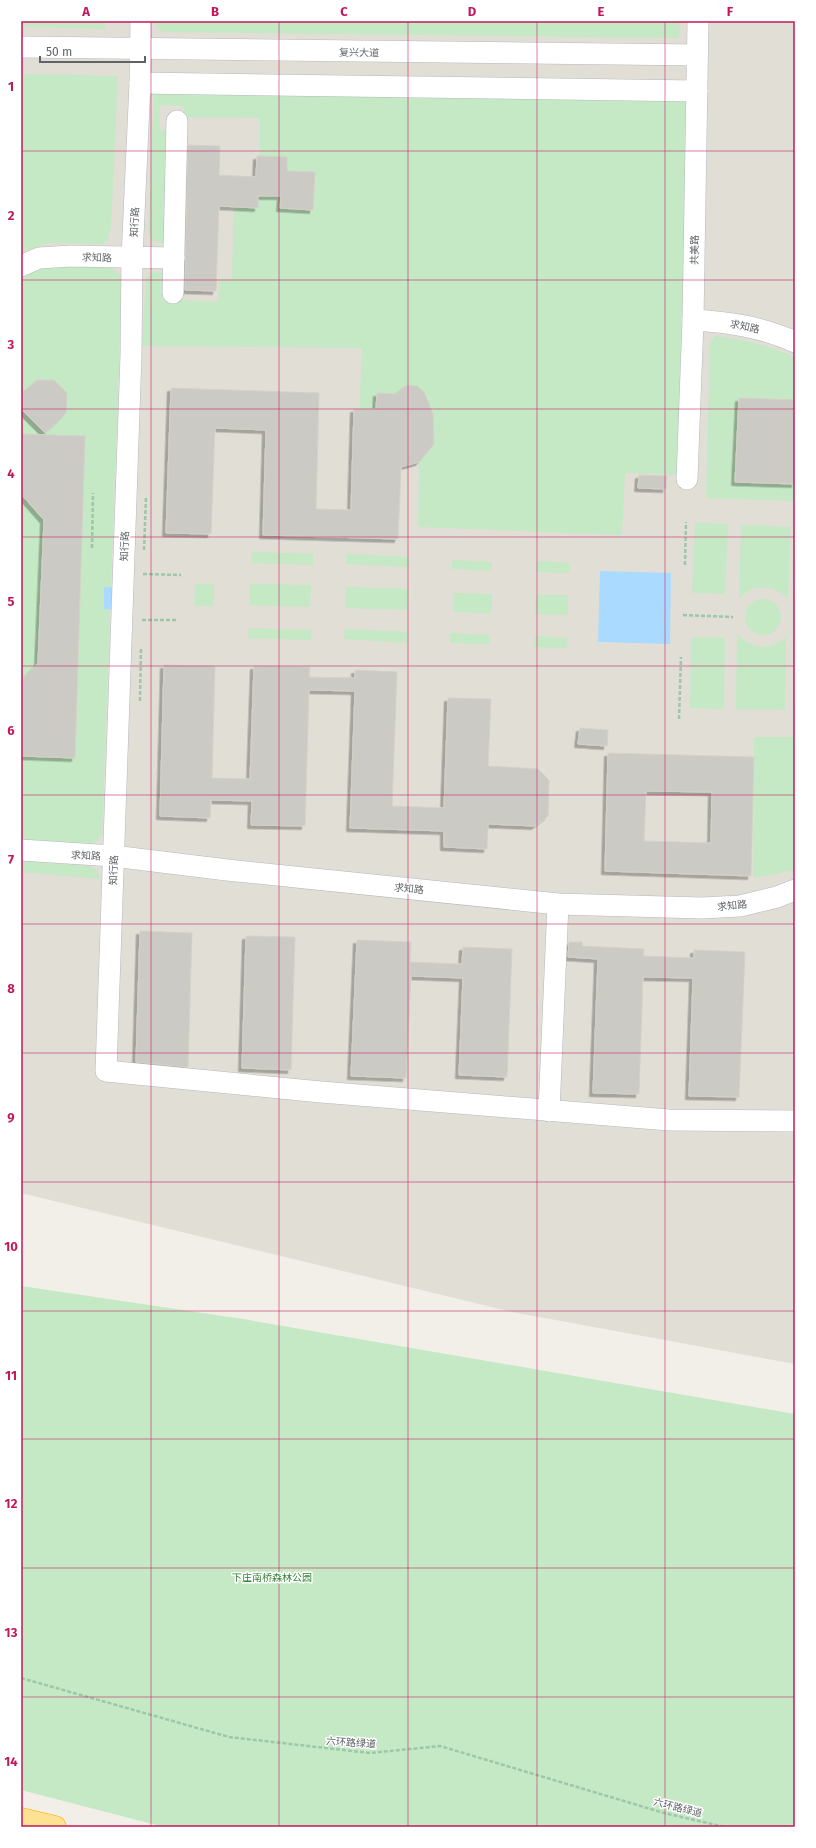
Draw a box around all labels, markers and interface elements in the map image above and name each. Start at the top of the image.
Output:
text: A [81,4,90,19]
text: B [211,4,219,19]
text: C [340,4,348,19]
text: D [468,4,477,19]
text: E [598,4,605,19]
text: F [727,4,734,19]
scale bar [40,38,145,64]
text: 50 m [46,45,72,59]
street label: 复兴大道 [339,47,379,59]
text: 1 [8,79,14,94]
street label: 知行路 [128,207,142,237]
text: 2 [8,208,15,223]
street label: 共美路 [689,235,701,265]
street label: 求知路 [82,251,112,265]
street label: 求知路 [729,318,761,336]
text: 3 [7,337,15,352]
text: 4 [7,466,15,481]
street label: 知行路 [118,531,132,561]
text: 5 [8,594,15,609]
text: 6 [7,723,15,738]
street label: 求知路 [71,849,101,863]
text: 7 [8,852,14,867]
street label: 知行路 [107,855,121,885]
street label: 求知路 [393,881,424,897]
street label: 求知路 [717,898,748,914]
text: 8 [7,981,15,996]
text: 9 [7,1110,15,1125]
text: 10 [4,1239,18,1254]
text: 11 [5,1368,17,1383]
text: 12 [5,1496,18,1511]
park label: 下庄南桥森林公园 [232,1572,312,1584]
text: 13 [5,1625,18,1640]
street label: 六环路绿道 [326,1735,376,1751]
text: 14 [4,1754,18,1769]
street label: 六环路绿道 [652,1796,703,1820]

